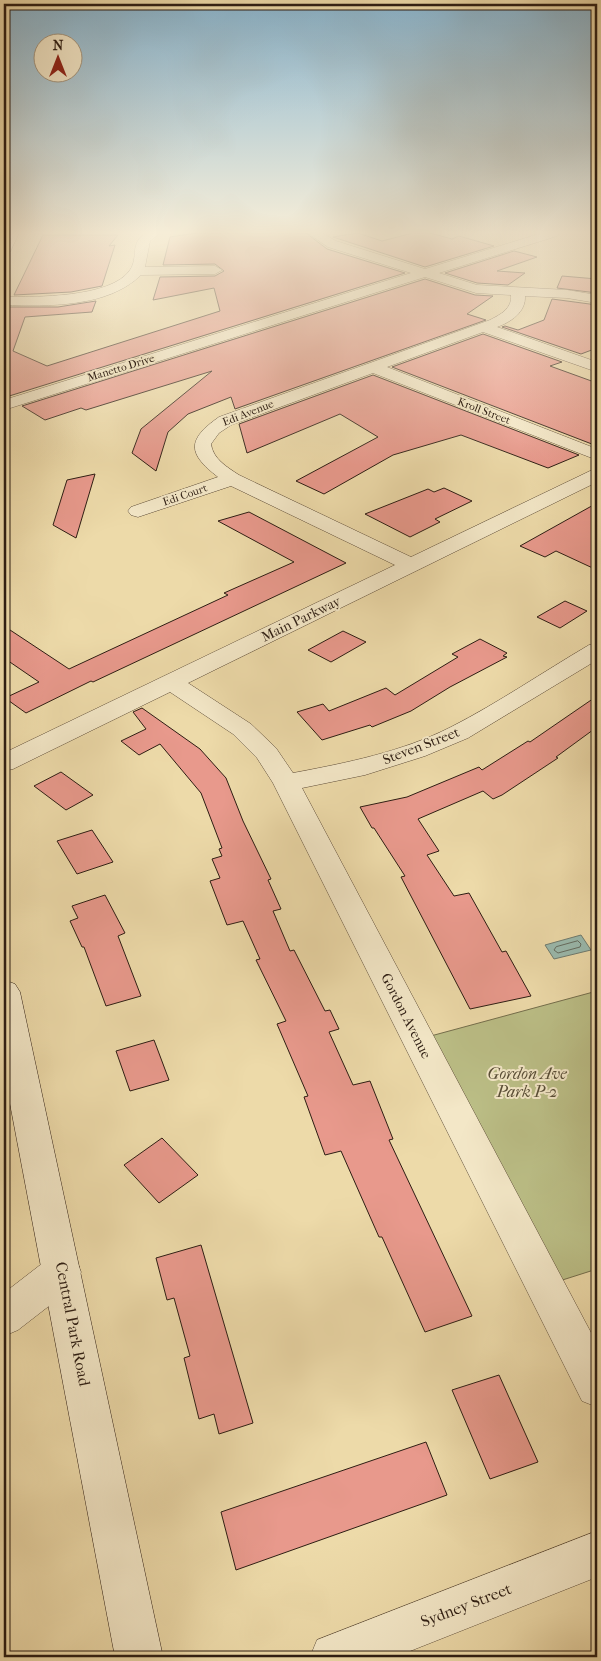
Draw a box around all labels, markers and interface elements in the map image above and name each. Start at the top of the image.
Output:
north arrow [32,32,82,82]
text: N [53,37,64,54]
street label: Manetto Drive [86,351,157,384]
street label: Kroll Street [456,395,512,427]
street label: Edi Avenue [221,397,276,429]
street label: Edi Court [161,481,209,509]
street label: Main Parkway [258,592,344,646]
street label: Steven Street [380,724,462,768]
street label: Gordon Avenue [377,970,435,1062]
park label: Gordon Ave Park P-2 [487,1064,567,1101]
street label: Central Park Road [52,1260,94,1388]
street label: Sydney Street [418,1579,514,1631]

